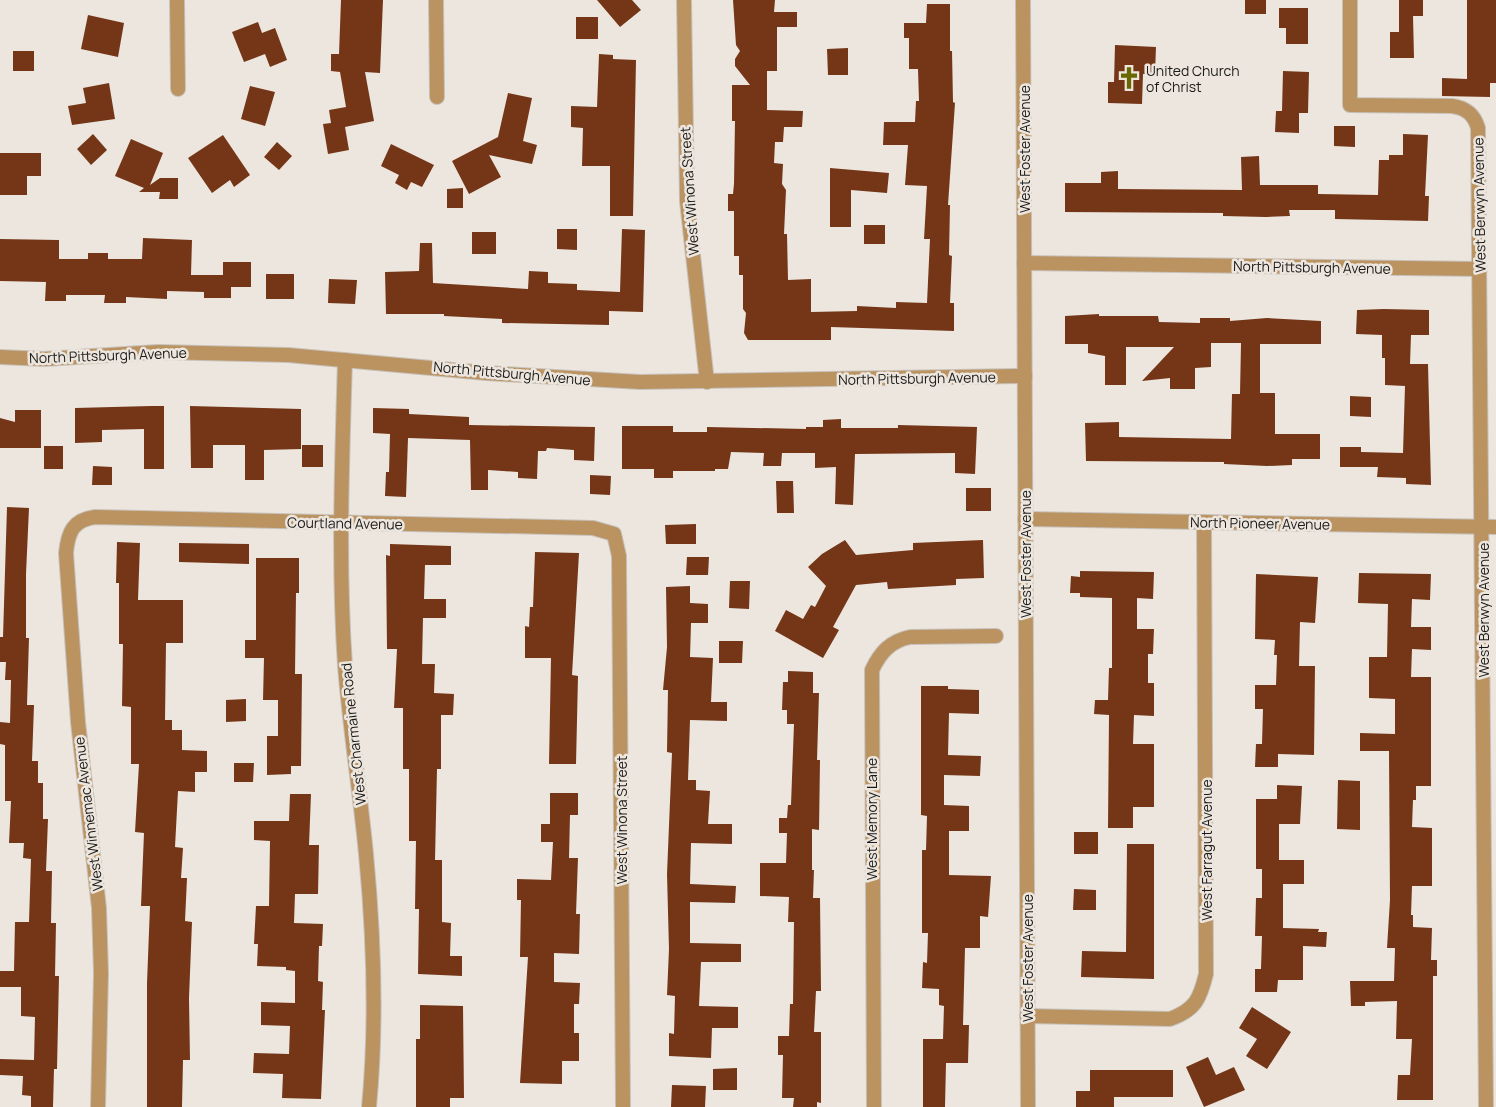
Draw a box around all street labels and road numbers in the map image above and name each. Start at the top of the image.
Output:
street label: West Foster Avenue [1015,85,1034,213]
street label: West Winona Street [675,126,703,256]
street label: West Berwyn Avenue [1468,137,1490,273]
street label: North Pittsburgh Avenue [1233,256,1391,278]
street label: North Pittsburgh Avenue [29,343,187,367]
street label: North Pittsburgh Avenue [433,357,591,389]
street label: North Pittsburgh Avenue [838,367,996,389]
street label: West Foster Avenue [1016,490,1035,618]
street label: Courtland Avenue [287,512,403,534]
street label: North Pioneer Avenue [1190,512,1330,534]
street label: West Berwyn Avenue [1474,542,1493,678]
street label: West Charmaine Road [336,662,370,806]
street label: West Winnemac Avenue [69,736,107,892]
street label: West Winona Street [612,755,631,884]
street label: West Memory Lane [862,758,881,880]
street label: West Farragut Avenue [1197,779,1216,921]
street label: West Foster Avenue [1018,894,1037,1022]

